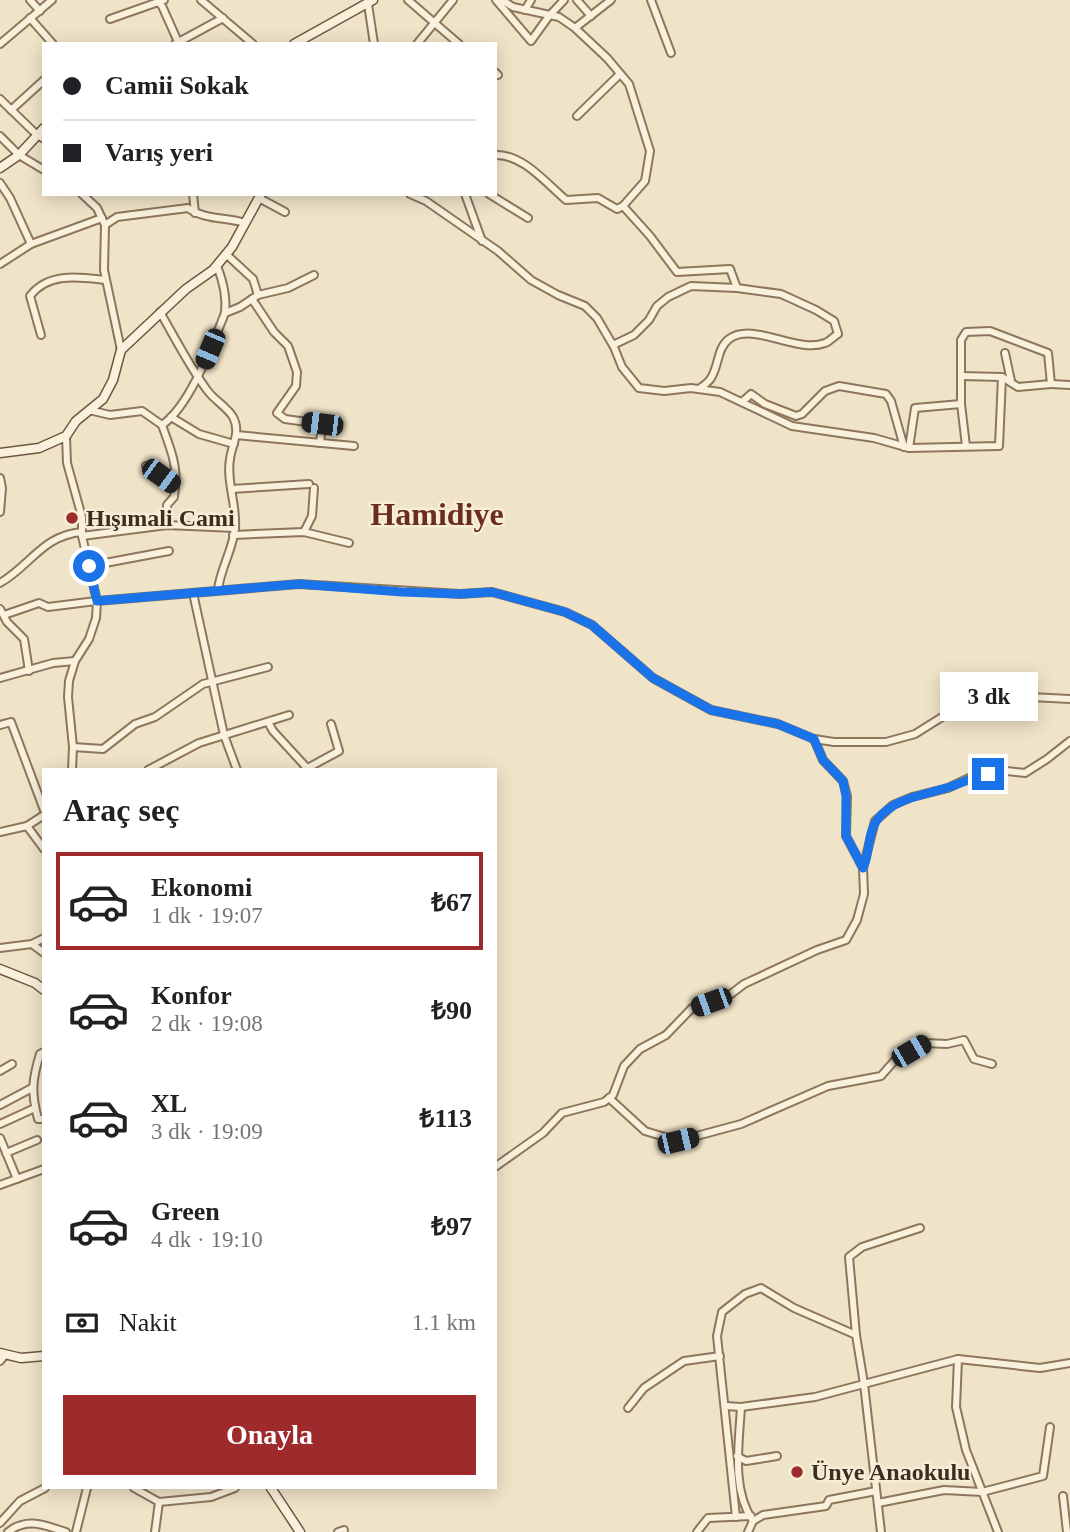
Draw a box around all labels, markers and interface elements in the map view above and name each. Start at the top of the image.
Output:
text: Camii Sokak [105,71,249,100]
text: Varış yeri [105,138,213,167]
car [193,326,228,372]
car [300,411,345,437]
car [138,455,185,497]
district label: Hamidiye [370,496,504,532]
place label: Hışımali Cami [86,505,235,531]
marker: Hışımali Cami [64,510,80,526]
route start [73,550,105,582]
callout: 3 dk [939,672,1037,722]
text: 3 dk [968,684,1010,709]
route end [972,758,1004,790]
text: Araç seç [63,792,179,828]
icon: car [67,870,130,933]
text: Ekonomi [151,873,252,902]
text: ₺67 [431,888,472,917]
text: 1 dk · 19:07 [151,903,263,928]
icon: car [67,978,130,1041]
text: Konfor [151,981,232,1010]
car [688,985,735,1019]
text: ₺90 [431,996,472,1025]
text: 2 dk · 19:08 [151,1011,263,1036]
car [888,1031,935,1071]
icon: car [67,1086,130,1149]
text: XL [151,1089,187,1118]
text: ₺113 [420,1104,472,1133]
text: 3 dk · 19:09 [151,1119,263,1144]
car [656,1126,701,1156]
icon: car [67,1194,130,1257]
text: Green [151,1197,220,1226]
text: ₺97 [431,1212,472,1241]
text: 4 dk · 19:10 [151,1227,263,1252]
icon: cash [63,1304,101,1342]
text: Nakit [119,1308,177,1337]
text: 1.1 km [412,1310,476,1335]
button: Onayla [63,1395,476,1475]
place label: Ünye Anaokulu [811,1459,970,1485]
marker: Ünye Anaokulu [789,1464,805,1480]

